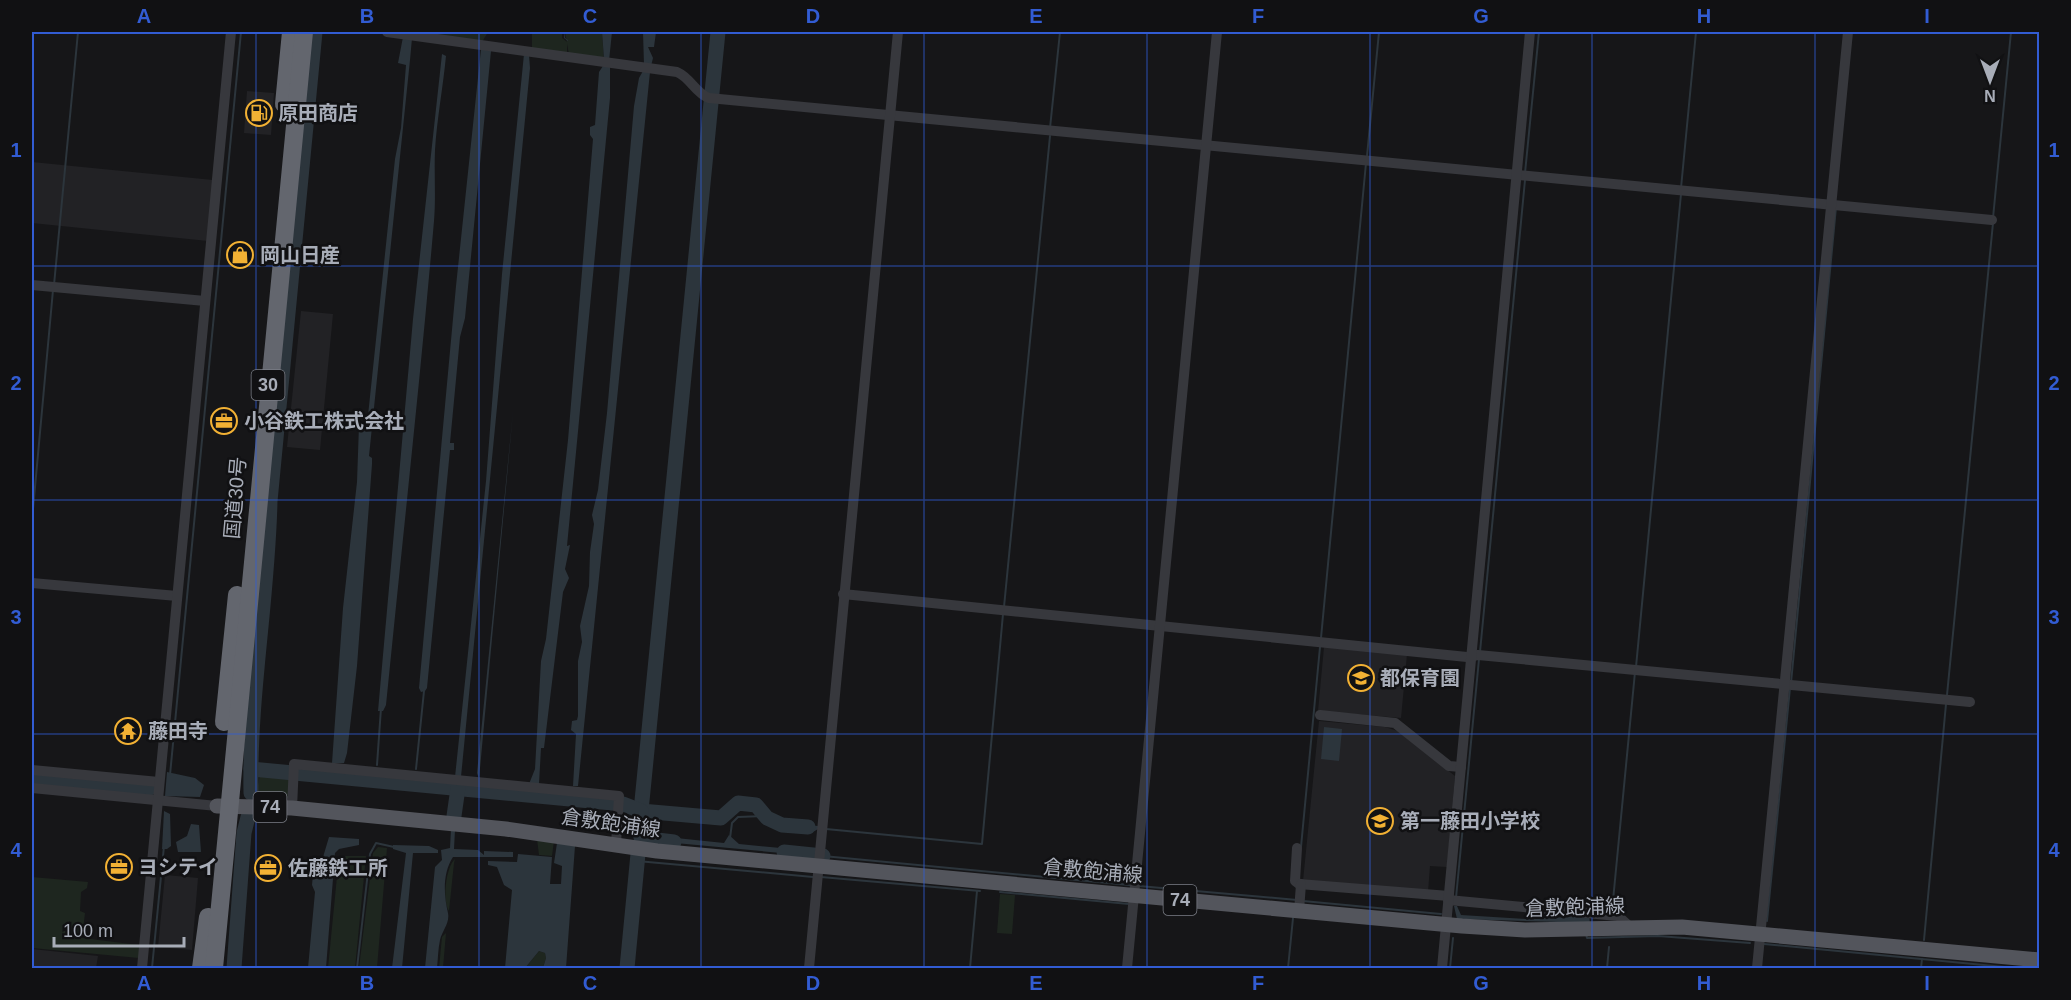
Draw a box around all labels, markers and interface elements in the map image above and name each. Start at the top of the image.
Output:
text: A [137,5,151,27]
text: B [360,5,374,27]
text: C [583,5,597,27]
text: D [806,5,820,27]
text: E [1029,5,1043,27]
text: F [1252,5,1264,27]
text: G [1473,5,1489,27]
text: H [1697,5,1711,27]
text: I [1924,5,1930,27]
north arrow [1960,51,2020,111]
text: N [1984,87,1996,104]
fuel station icon: 原田商店 [244,98,274,128]
place label: 原田商店 [278,102,358,124]
text: 1 [10,139,22,161]
text: 1 [2048,139,2060,161]
shop icon: 岡山日産 [225,240,255,270]
place label: 岡山日産 [260,244,340,266]
road number: 30 [252,370,284,400]
text: 2 [10,372,22,394]
text: 2 [2048,372,2060,394]
office icon: 小谷鉄工株式会社 [209,406,239,436]
place label: 小谷鉄工株式会社 [244,410,404,432]
street label: 国道30号 [220,456,250,540]
text: 3 [10,606,22,628]
text: 3 [2048,606,2060,628]
school or university icon: 都保育園 [1346,663,1376,693]
place label: 都保育園 [1380,667,1460,689]
temple icon: 藤田寺 [113,716,143,746]
place label: 藤田寺 [148,720,208,742]
road number: 74 [254,792,286,822]
street label: 倉敷飽浦線 [560,805,662,841]
school or university icon: 第一藤田小学校 [1365,806,1395,836]
place label: 第一藤田小学校 [1400,810,1540,832]
text: 4 [10,839,22,861]
text: 4 [2048,839,2060,861]
office icon: ヨシテイ [104,852,134,882]
office icon: 佐藤鉄工所 [253,853,283,883]
place label: ヨシテイ [138,856,218,878]
street label: 倉敷飽浦線 [1042,856,1144,886]
place label: 佐藤鉄工所 [288,857,388,879]
road number: 74 [1164,885,1196,915]
street label: 倉敷飽浦線 [1525,894,1625,920]
scale bar [54,910,184,948]
text: 100 m [63,921,113,941]
text: A [137,972,151,994]
text: B [360,972,374,994]
text: C [583,972,597,994]
text: D [806,972,820,994]
text: E [1029,972,1043,994]
text: F [1252,972,1264,994]
text: G [1473,972,1489,994]
text: H [1697,972,1711,994]
text: I [1924,972,1930,994]

